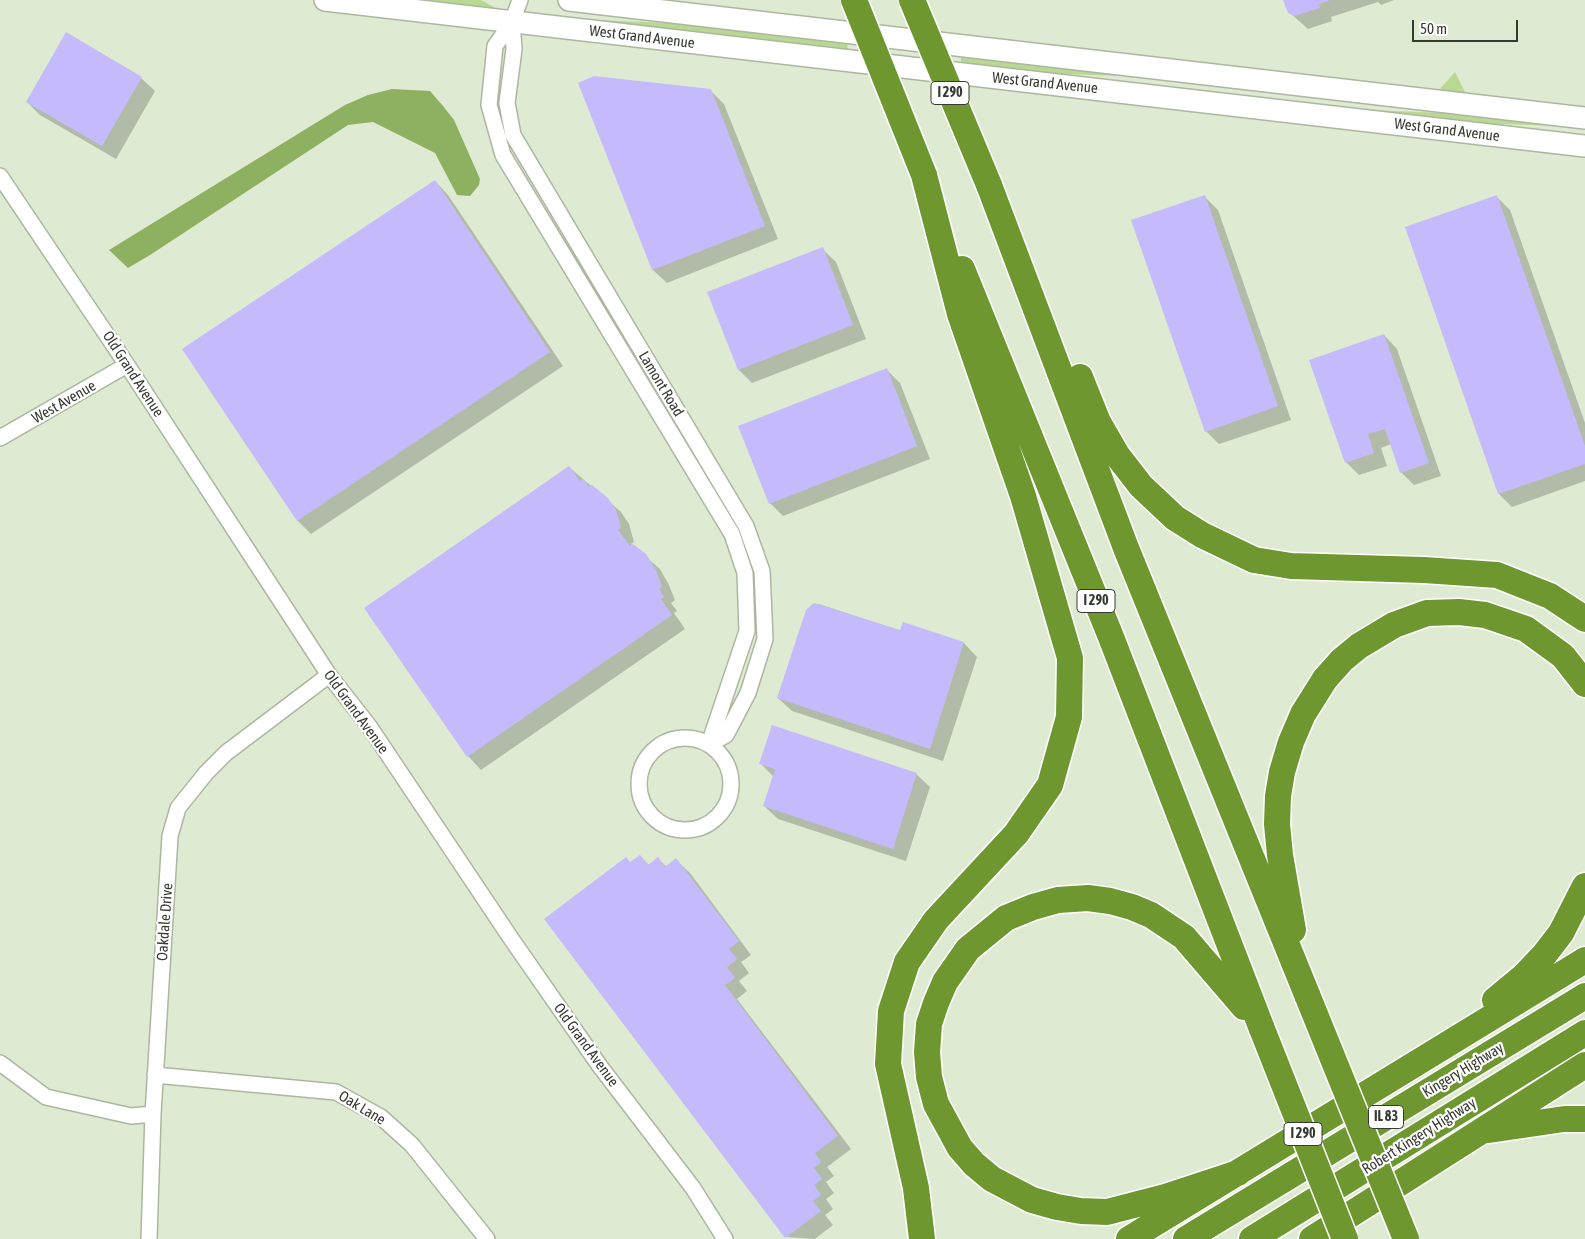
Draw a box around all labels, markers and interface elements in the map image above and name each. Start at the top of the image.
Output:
scale bar [1415,10,1521,42]
text: 50 m [1420,20,1447,37]
street label: West Grand Avenue [588,22,696,52]
street label: West Grand Avenue [991,69,1099,97]
road number: I 290 [931,82,969,105]
street label: West Grand Avenue [1393,115,1501,145]
street label: Old Grand Avenue [99,328,167,420]
street label: Lamont Road [635,348,687,420]
street label: West Avenue [29,377,99,427]
road number: I 290 [1077,590,1115,612]
street label: Old Grand Avenue [320,667,392,757]
street label: Oakdale Drive [153,883,177,961]
street label: Old Grand Avenue [550,1000,622,1090]
street label: Kingery Highway [1419,1039,1507,1101]
street label: Oak Lane [335,1087,389,1129]
street label: Robert Kingery Highway [1359,1094,1479,1178]
road number: IL 83 [1368,1106,1404,1128]
road number: I 290 [1284,1122,1322,1146]

